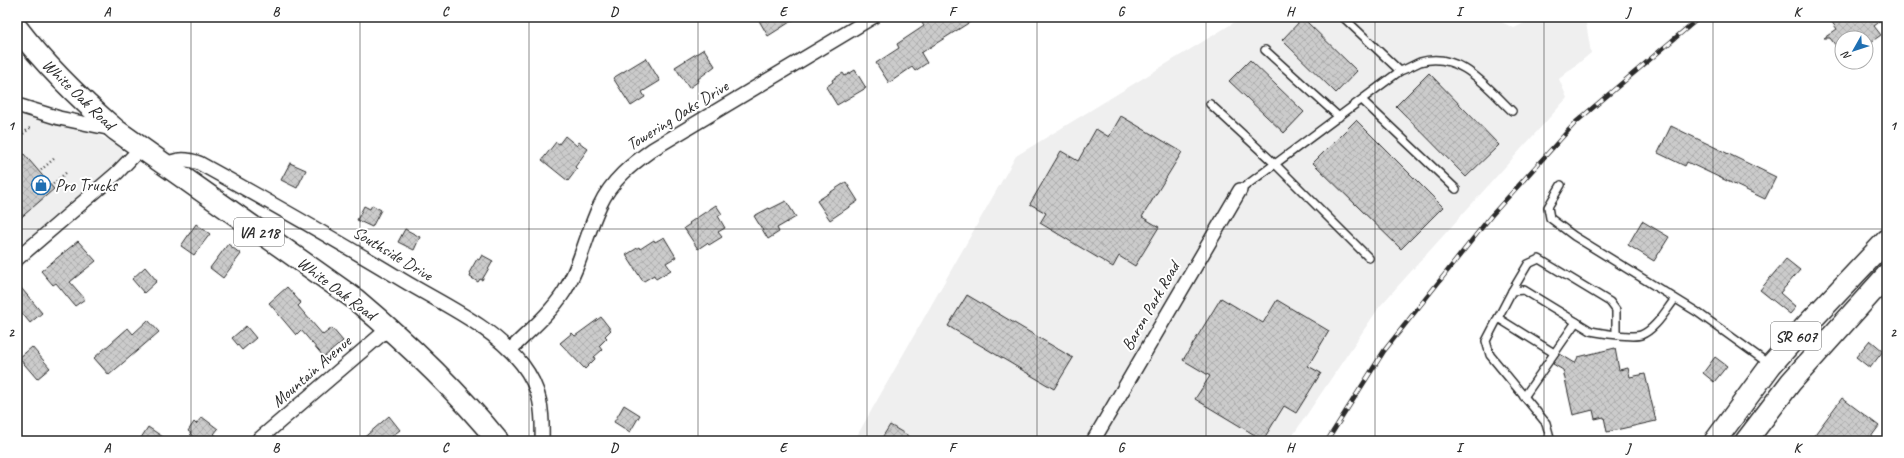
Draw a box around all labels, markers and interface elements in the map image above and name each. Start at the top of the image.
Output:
text: A [104,4,112,20]
text: B [273,4,281,20]
text: C [442,4,450,20]
text: D [610,4,619,20]
text: E [780,4,789,20]
text: F [949,4,958,20]
text: G [1118,4,1126,20]
text: H [1286,4,1296,20]
text: I [1456,4,1465,20]
text: J [1625,4,1632,20]
text: K [1794,4,1804,20]
north arrow [1834,30,1874,70]
text: N [1837,48,1854,63]
street label: White Oak Road [38,54,121,136]
street label: Towering Oaks Drive [623,75,733,155]
text: 1 [8,118,16,134]
text: 1 [1890,118,1898,134]
shop icon: Pro Trucks [30,174,52,196]
place label: Pro Trucks [55,175,118,196]
road number: VA 218 [234,218,284,246]
street label: Southside Drive [349,221,438,286]
street label: White Oak Road [293,252,382,326]
street label: Baron Park Road [1117,255,1186,354]
road number: SR 607 [1771,322,1821,350]
text: 2 [8,325,15,341]
text: 2 [1890,325,1897,341]
street label: Mountain Avenue [267,330,357,412]
text: A [104,440,112,456]
text: B [273,440,281,456]
text: C [442,440,450,456]
text: D [610,440,619,456]
text: E [780,440,789,456]
text: F [949,440,958,456]
text: G [1118,440,1126,456]
text: H [1286,440,1296,456]
text: I [1456,440,1465,456]
text: J [1625,440,1632,456]
text: K [1794,440,1804,456]

